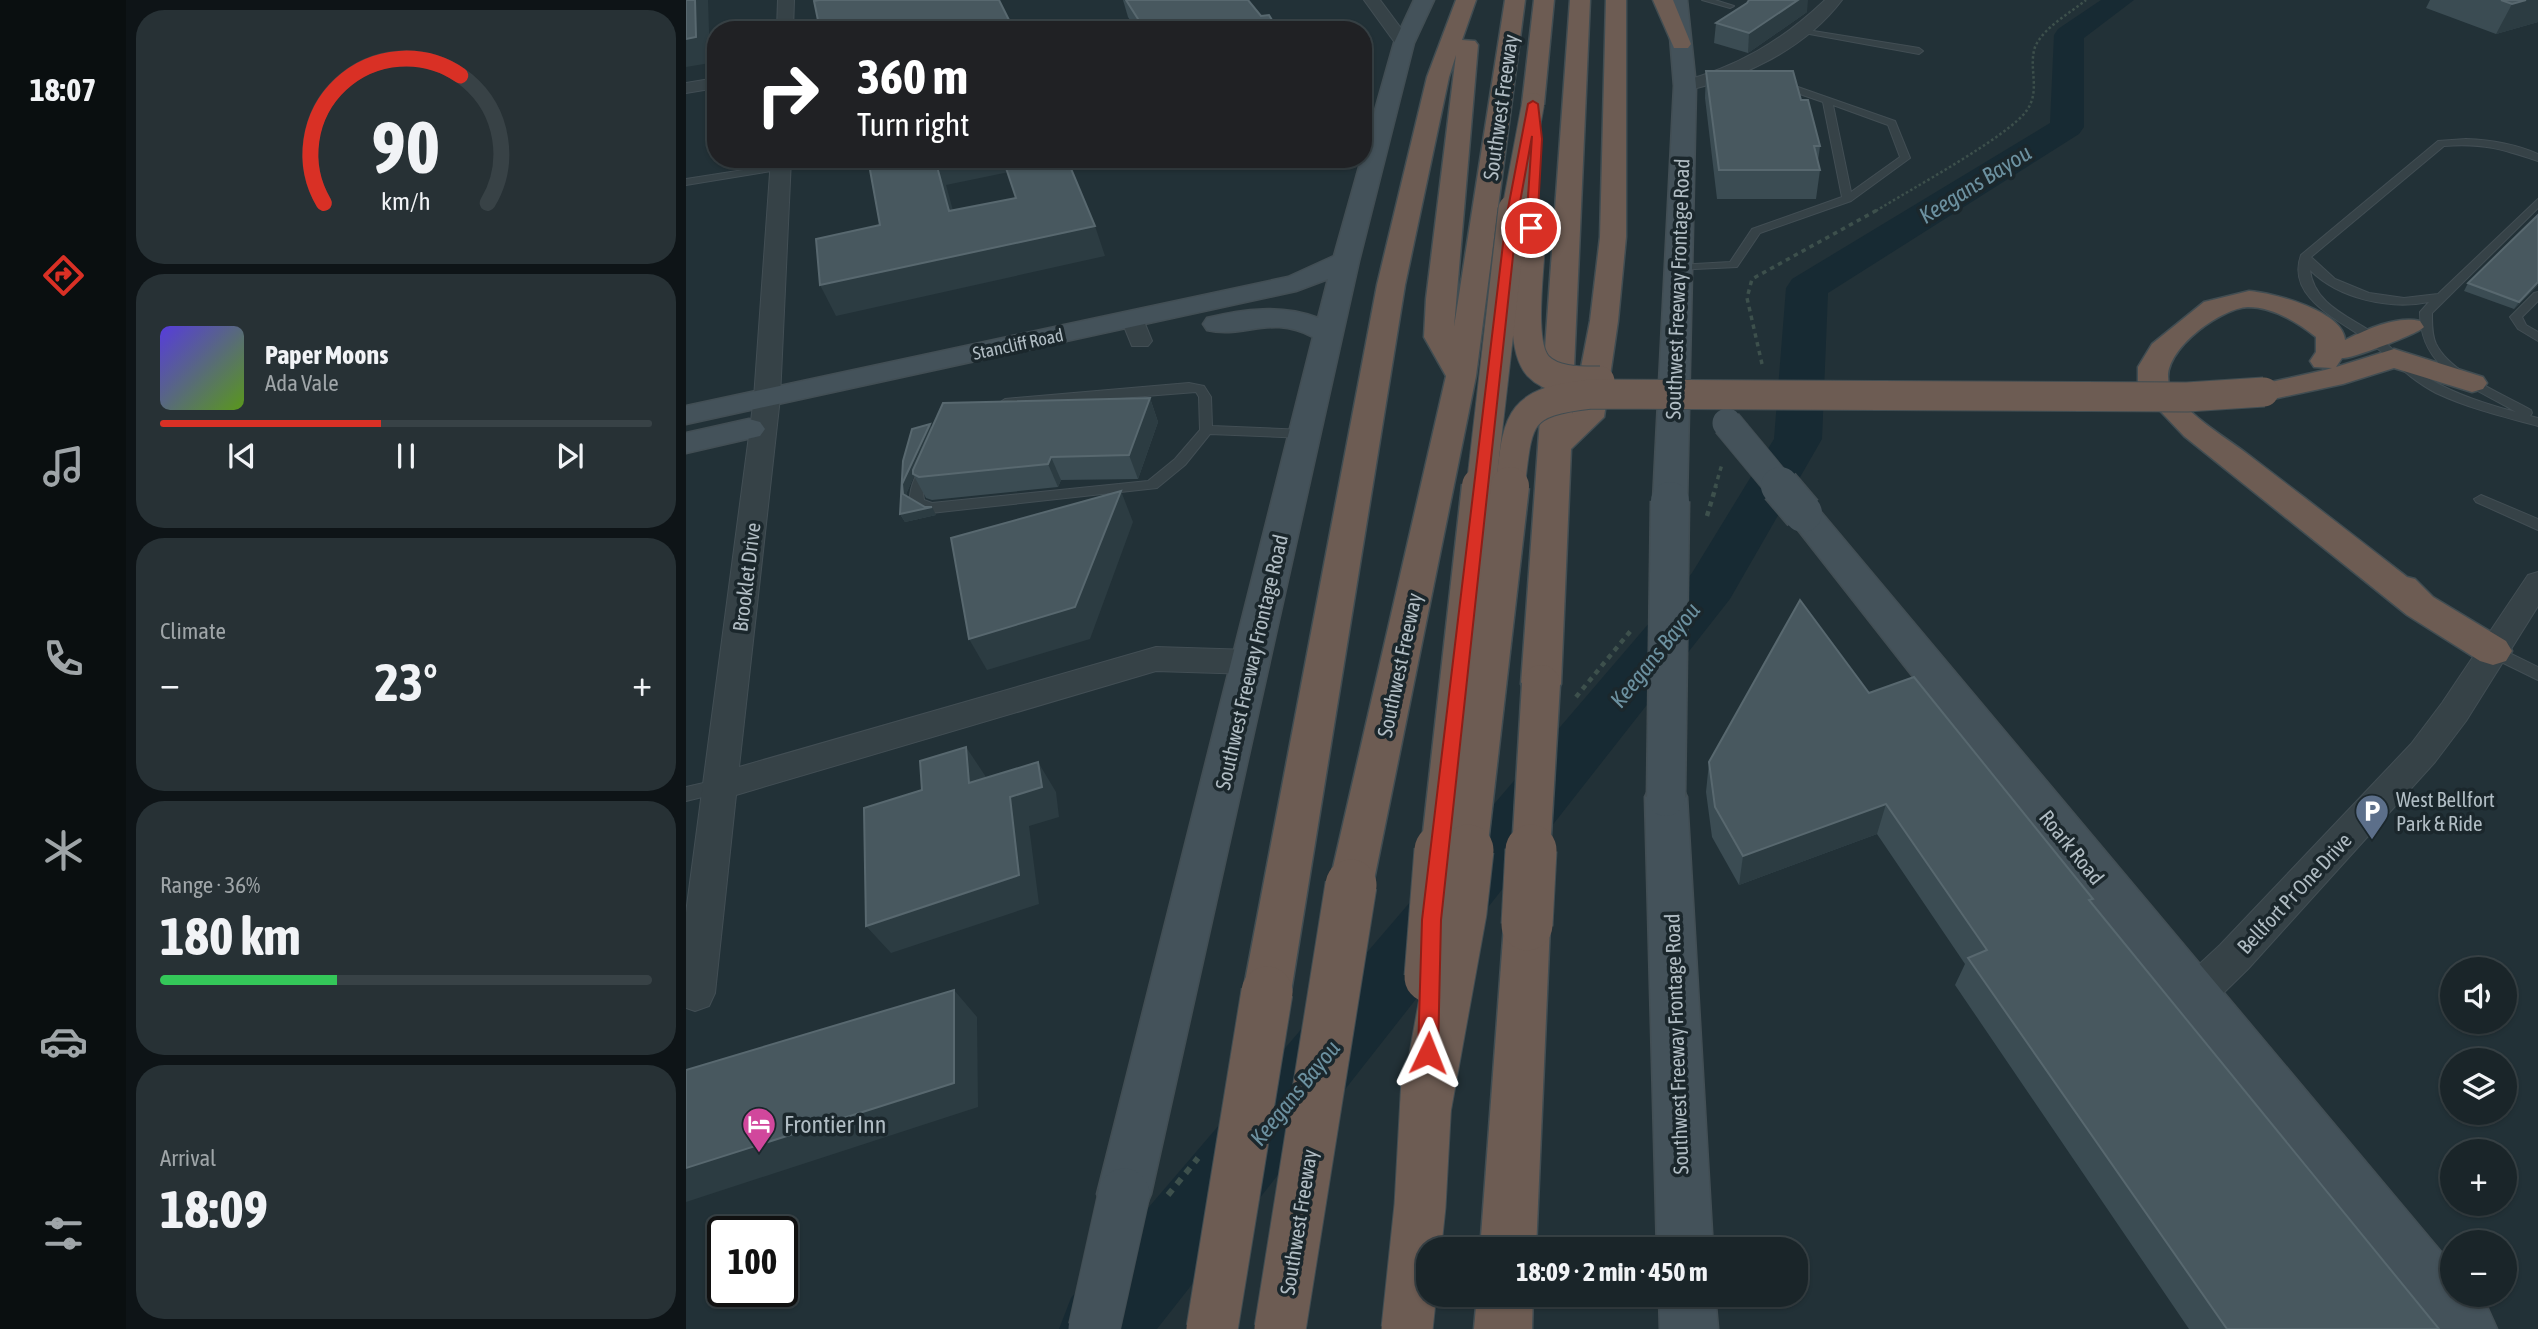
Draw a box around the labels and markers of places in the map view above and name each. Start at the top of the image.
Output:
pin [1501,198,1561,258]
place label: West Bellfort Park & Ride [2396,787,2495,835]
parking icon: West Bellfort Park & Ride [2353,792,2391,841]
hotel icon: Frontier Inn [740,1105,778,1154]
place label: Frontier Inn [784,1111,886,1138]

